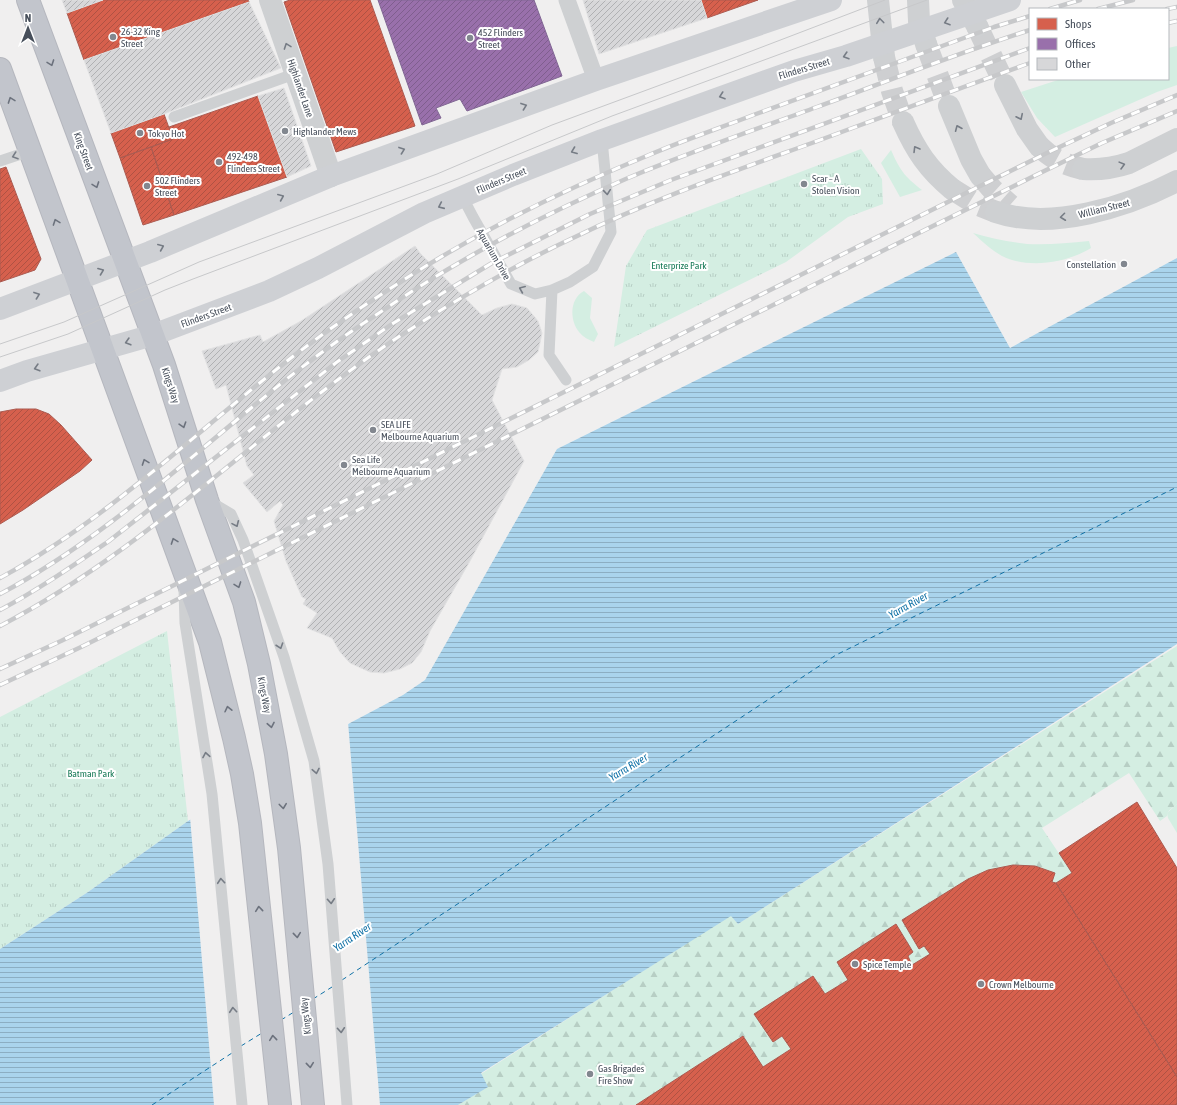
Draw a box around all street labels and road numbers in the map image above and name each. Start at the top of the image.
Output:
street label: Flinders Street [777,55,831,81]
street label: Highlander Lane [285,58,316,119]
street label: King Street [72,131,96,172]
street label: Flinders Street [475,165,528,196]
street label: William Street [1077,197,1131,220]
street label: Aquarium Drive [475,227,513,282]
street label: Flinders Street [179,301,233,330]
street label: Kings Way [160,366,181,404]
street label: Kings Way [256,676,273,714]
street label: Kings Way [298,997,313,1035]

